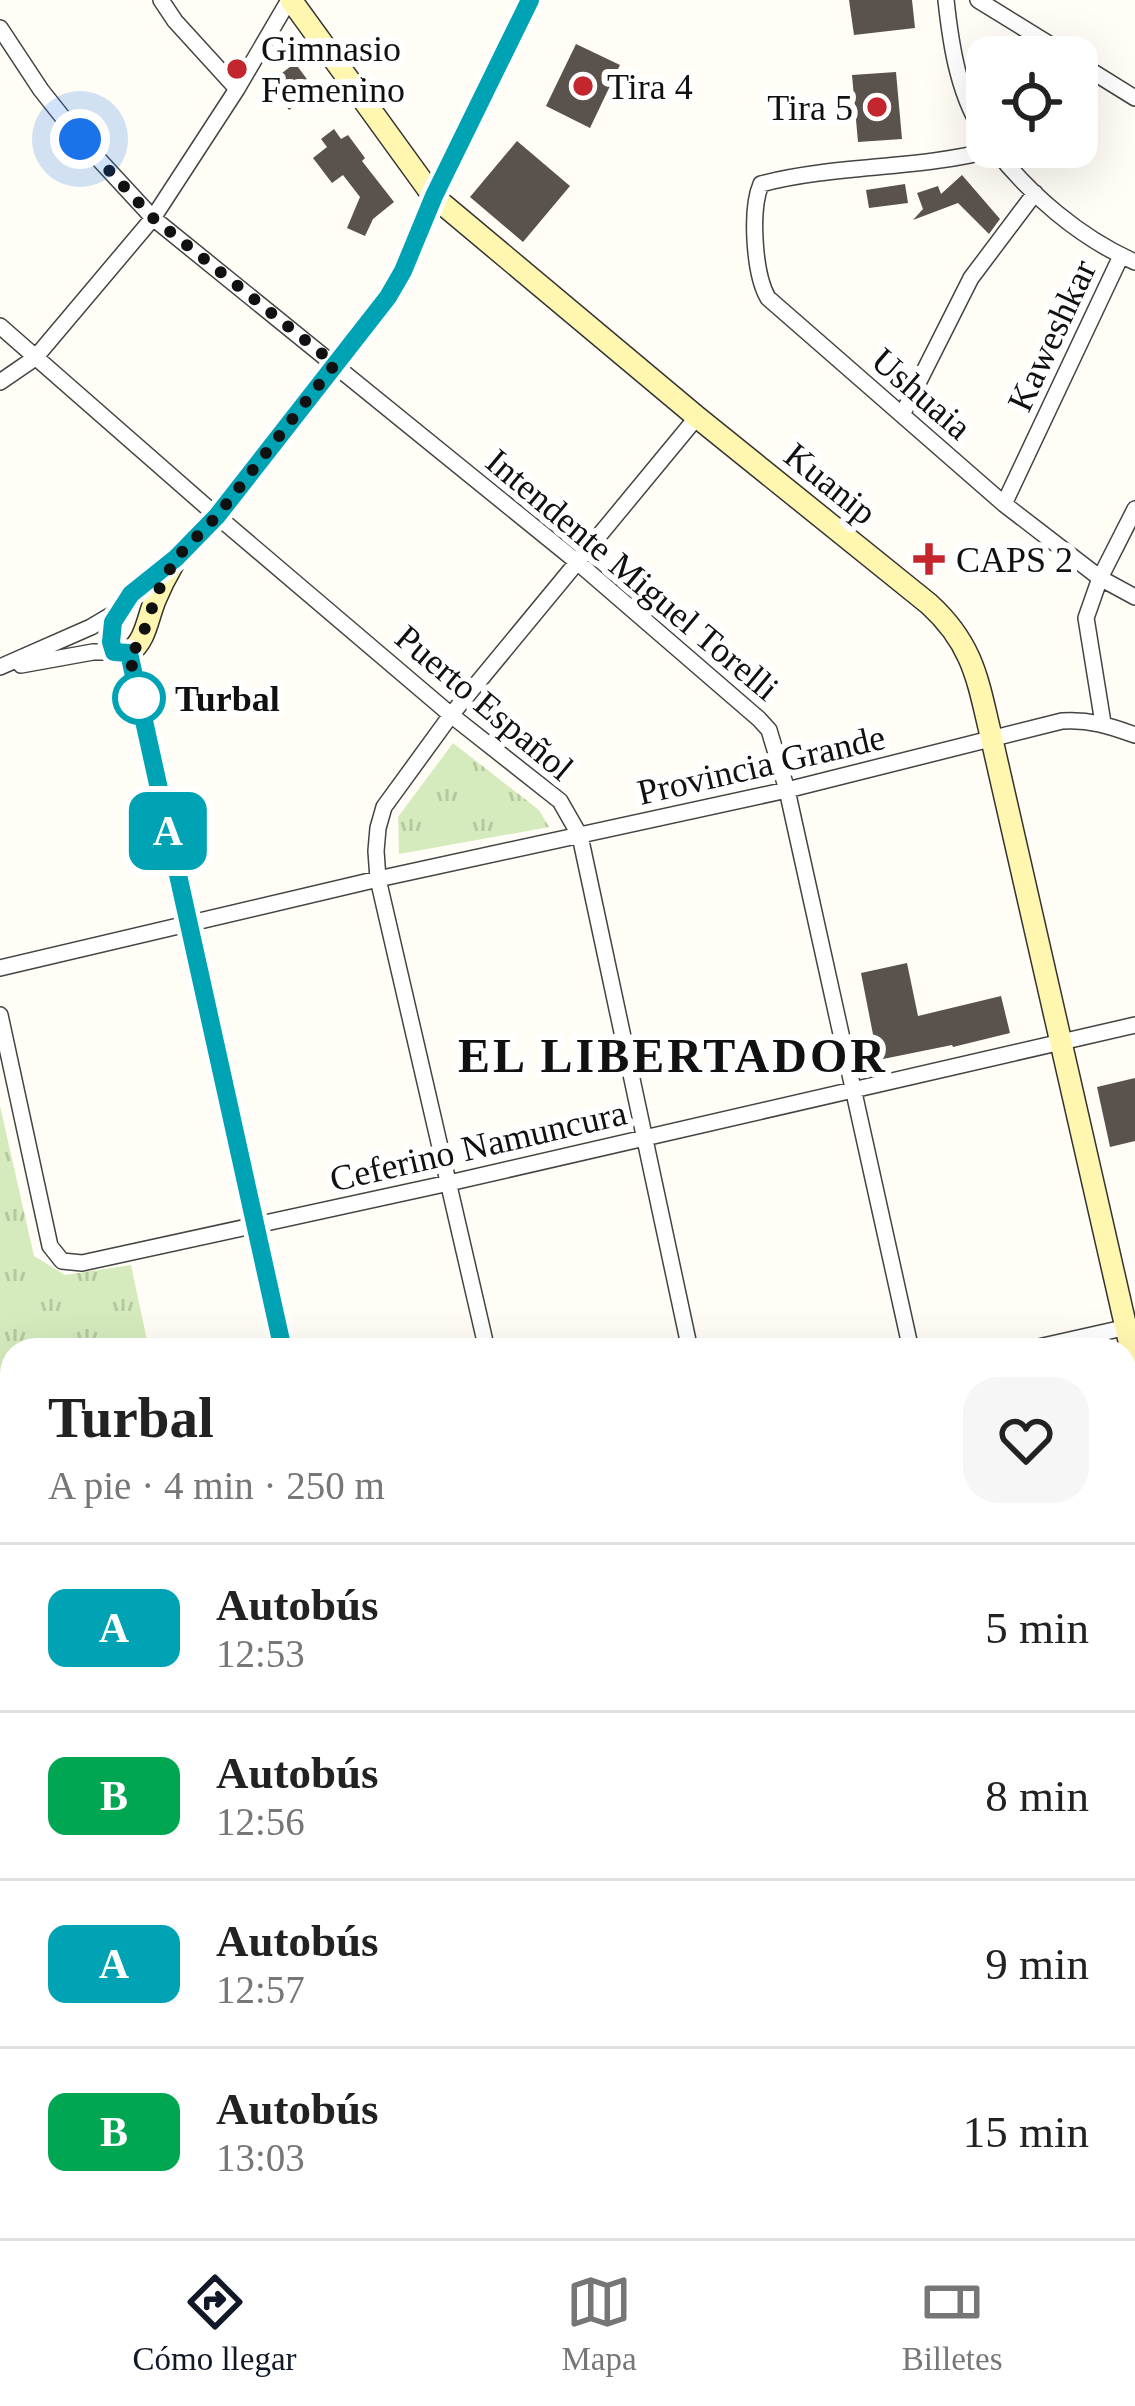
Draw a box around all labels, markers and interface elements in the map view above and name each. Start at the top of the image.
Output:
place label: Gimnasio Femenino [261,29,405,110]
map controls [966,36,1098,168]
button: locate [966,36,1098,168]
marker: Gimnasio Femenino [224,56,250,82]
place label: Tira 4 [607,67,693,107]
marker: Tira 4 [570,73,596,99]
place label: Tira 5 [767,88,853,128]
marker: Tira 5 [864,94,890,120]
your location [50,109,110,169]
street label: Kaweshkar [1000,254,1104,417]
street label: Ushuaia [864,340,979,448]
street label: Kuanip [777,435,884,533]
street label: Intendente Miguel Torelli [478,441,786,709]
place label: CAPS 2 [956,540,1073,580]
marker: CAPS 2 [913,543,945,575]
street label: Puerto Español [388,617,581,788]
marker: Turbal [114,673,164,723]
place label: Turbal [175,679,280,719]
street label: Provincia Grande [634,717,889,813]
line badge: A [129,792,207,870]
text: A [153,808,183,854]
district label: EL LIBERTADOR [458,1029,888,1082]
street label: Ceferino Namuncura [326,1092,630,1200]
button: heart [963,1377,1089,1503]
text: Turbal [48,1386,214,1449]
text: A pie · 4 min · 250 m [48,1464,385,1507]
text: Autobús [216,1580,379,1630]
text: 5 min [985,1603,1089,1653]
text: A [99,1605,129,1651]
text: 12:53 [216,1632,305,1675]
text: Autobús [216,1748,379,1798]
text: 8 min [985,1771,1089,1821]
text: B [100,1773,128,1819]
text: 12:56 [216,1800,305,1843]
text: Autobús [216,1916,379,1966]
text: 9 min [985,1939,1089,1989]
text: A [99,1941,129,1987]
text: 12:57 [216,1968,305,2011]
text: Autobús [216,2084,379,2134]
text: 15 min [963,2107,1089,2157]
text: B [100,2109,128,2155]
text: 13:03 [216,2136,305,2179]
tab: Cómo llegar [132,2269,297,2378]
tab: Mapa [562,2269,637,2378]
tab: Billetes [902,2269,1002,2378]

